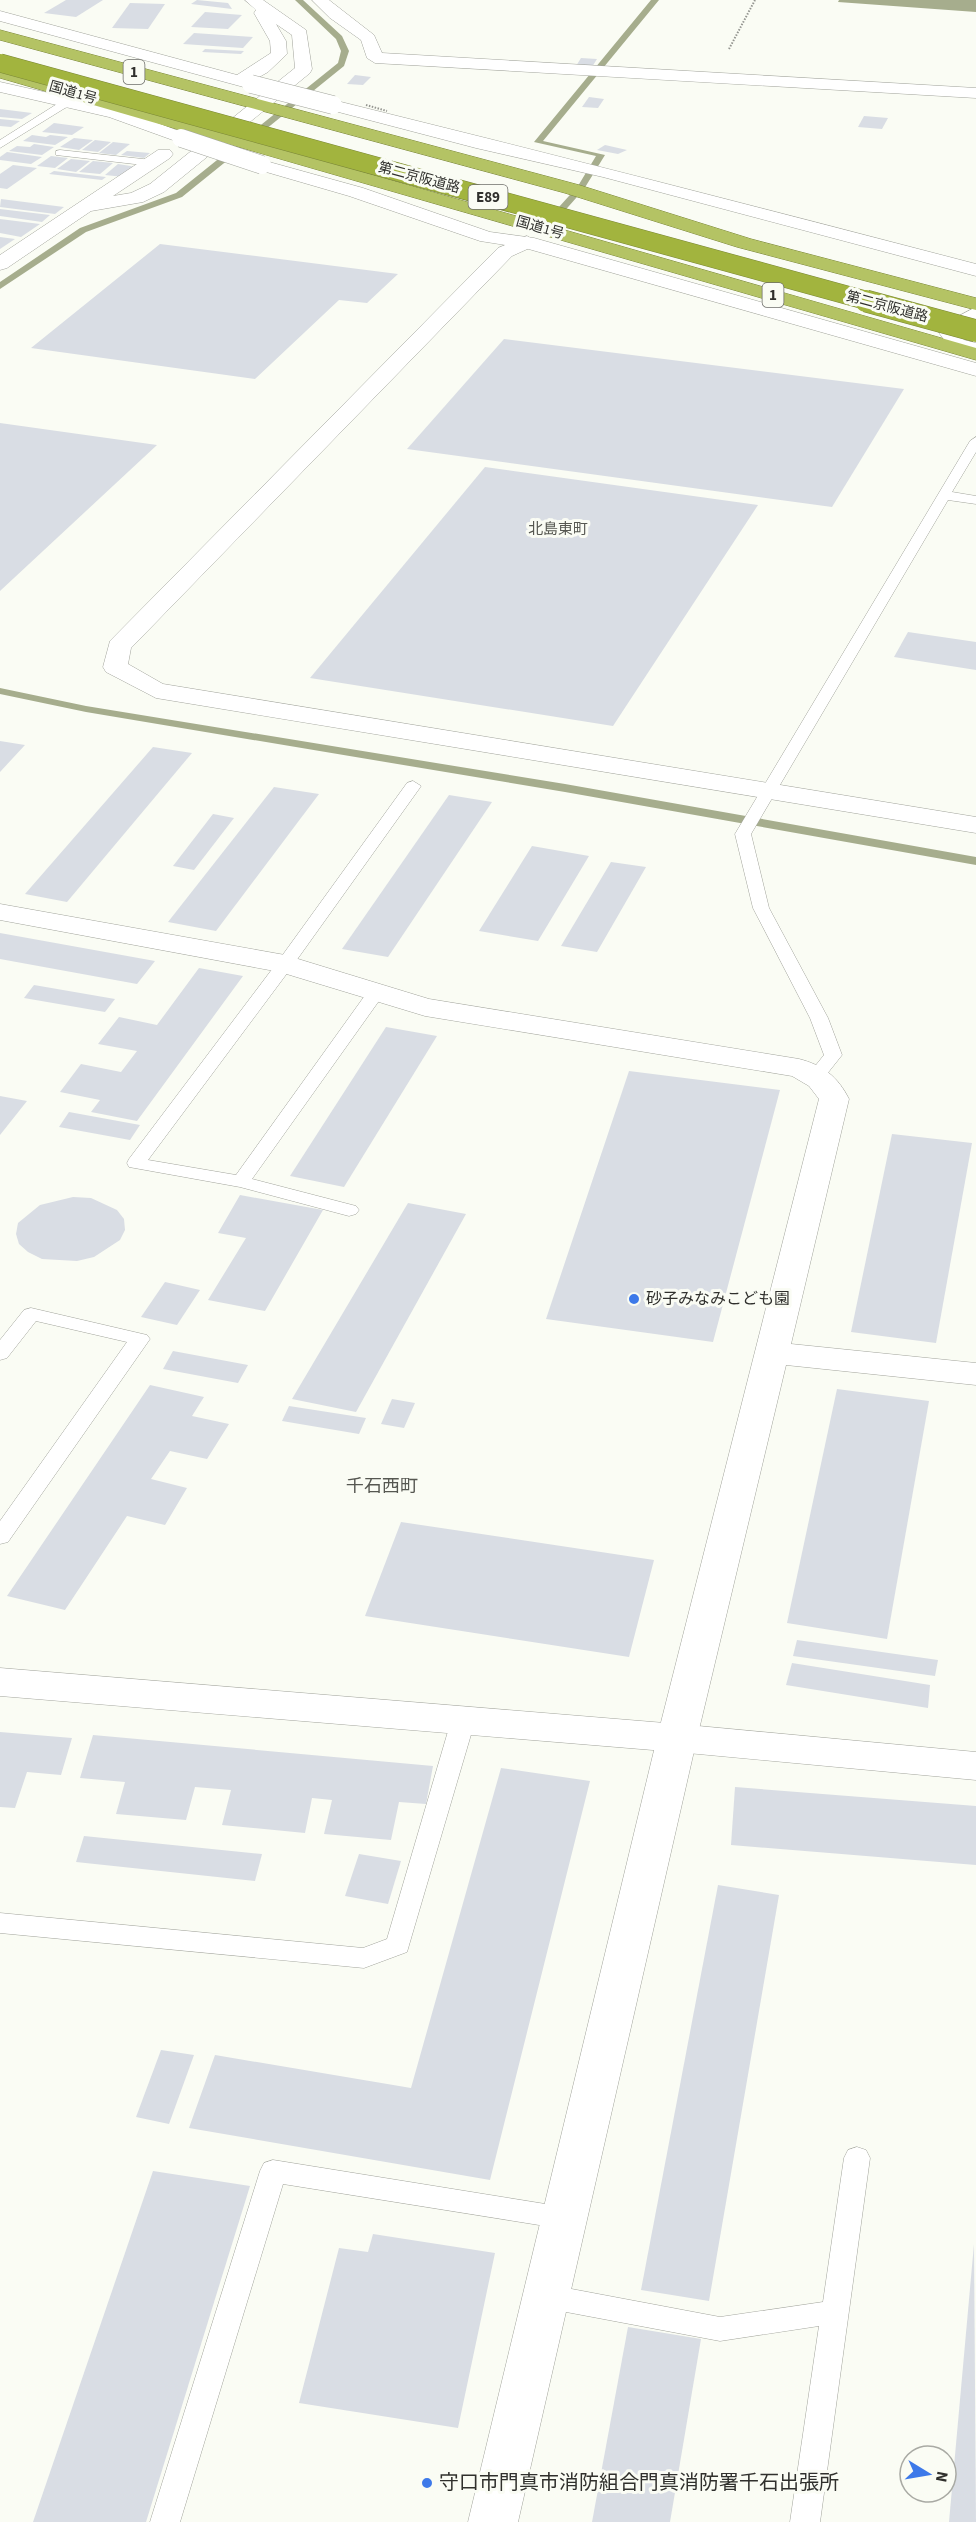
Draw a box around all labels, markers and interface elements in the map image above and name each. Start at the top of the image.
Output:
road number: 1 [124,60,144,84]
street label: 国道1号 [47,77,99,109]
street label: 第二京阪道路 [376,157,462,199]
road number: E89 [468,185,508,209]
street label: 国道1号 [514,212,566,244]
road number: 1 [762,283,784,307]
street label: 第二京阪道路 [844,286,930,328]
district label: 北島東町 [528,519,588,540]
place label: 砂子みなみこども園 [646,1288,790,1310]
marker: 砂子みなみこども園 [627,1292,641,1306]
district label: 千石西町 [346,1474,418,1499]
north arrow [898,2444,958,2504]
place label: 守口市門真市消防組合門真消防署千石出張所 [439,2469,839,2497]
text: N [930,2469,954,2484]
marker: 守口市門真市消防組合門真消防署千石出張所 [420,2476,434,2490]

